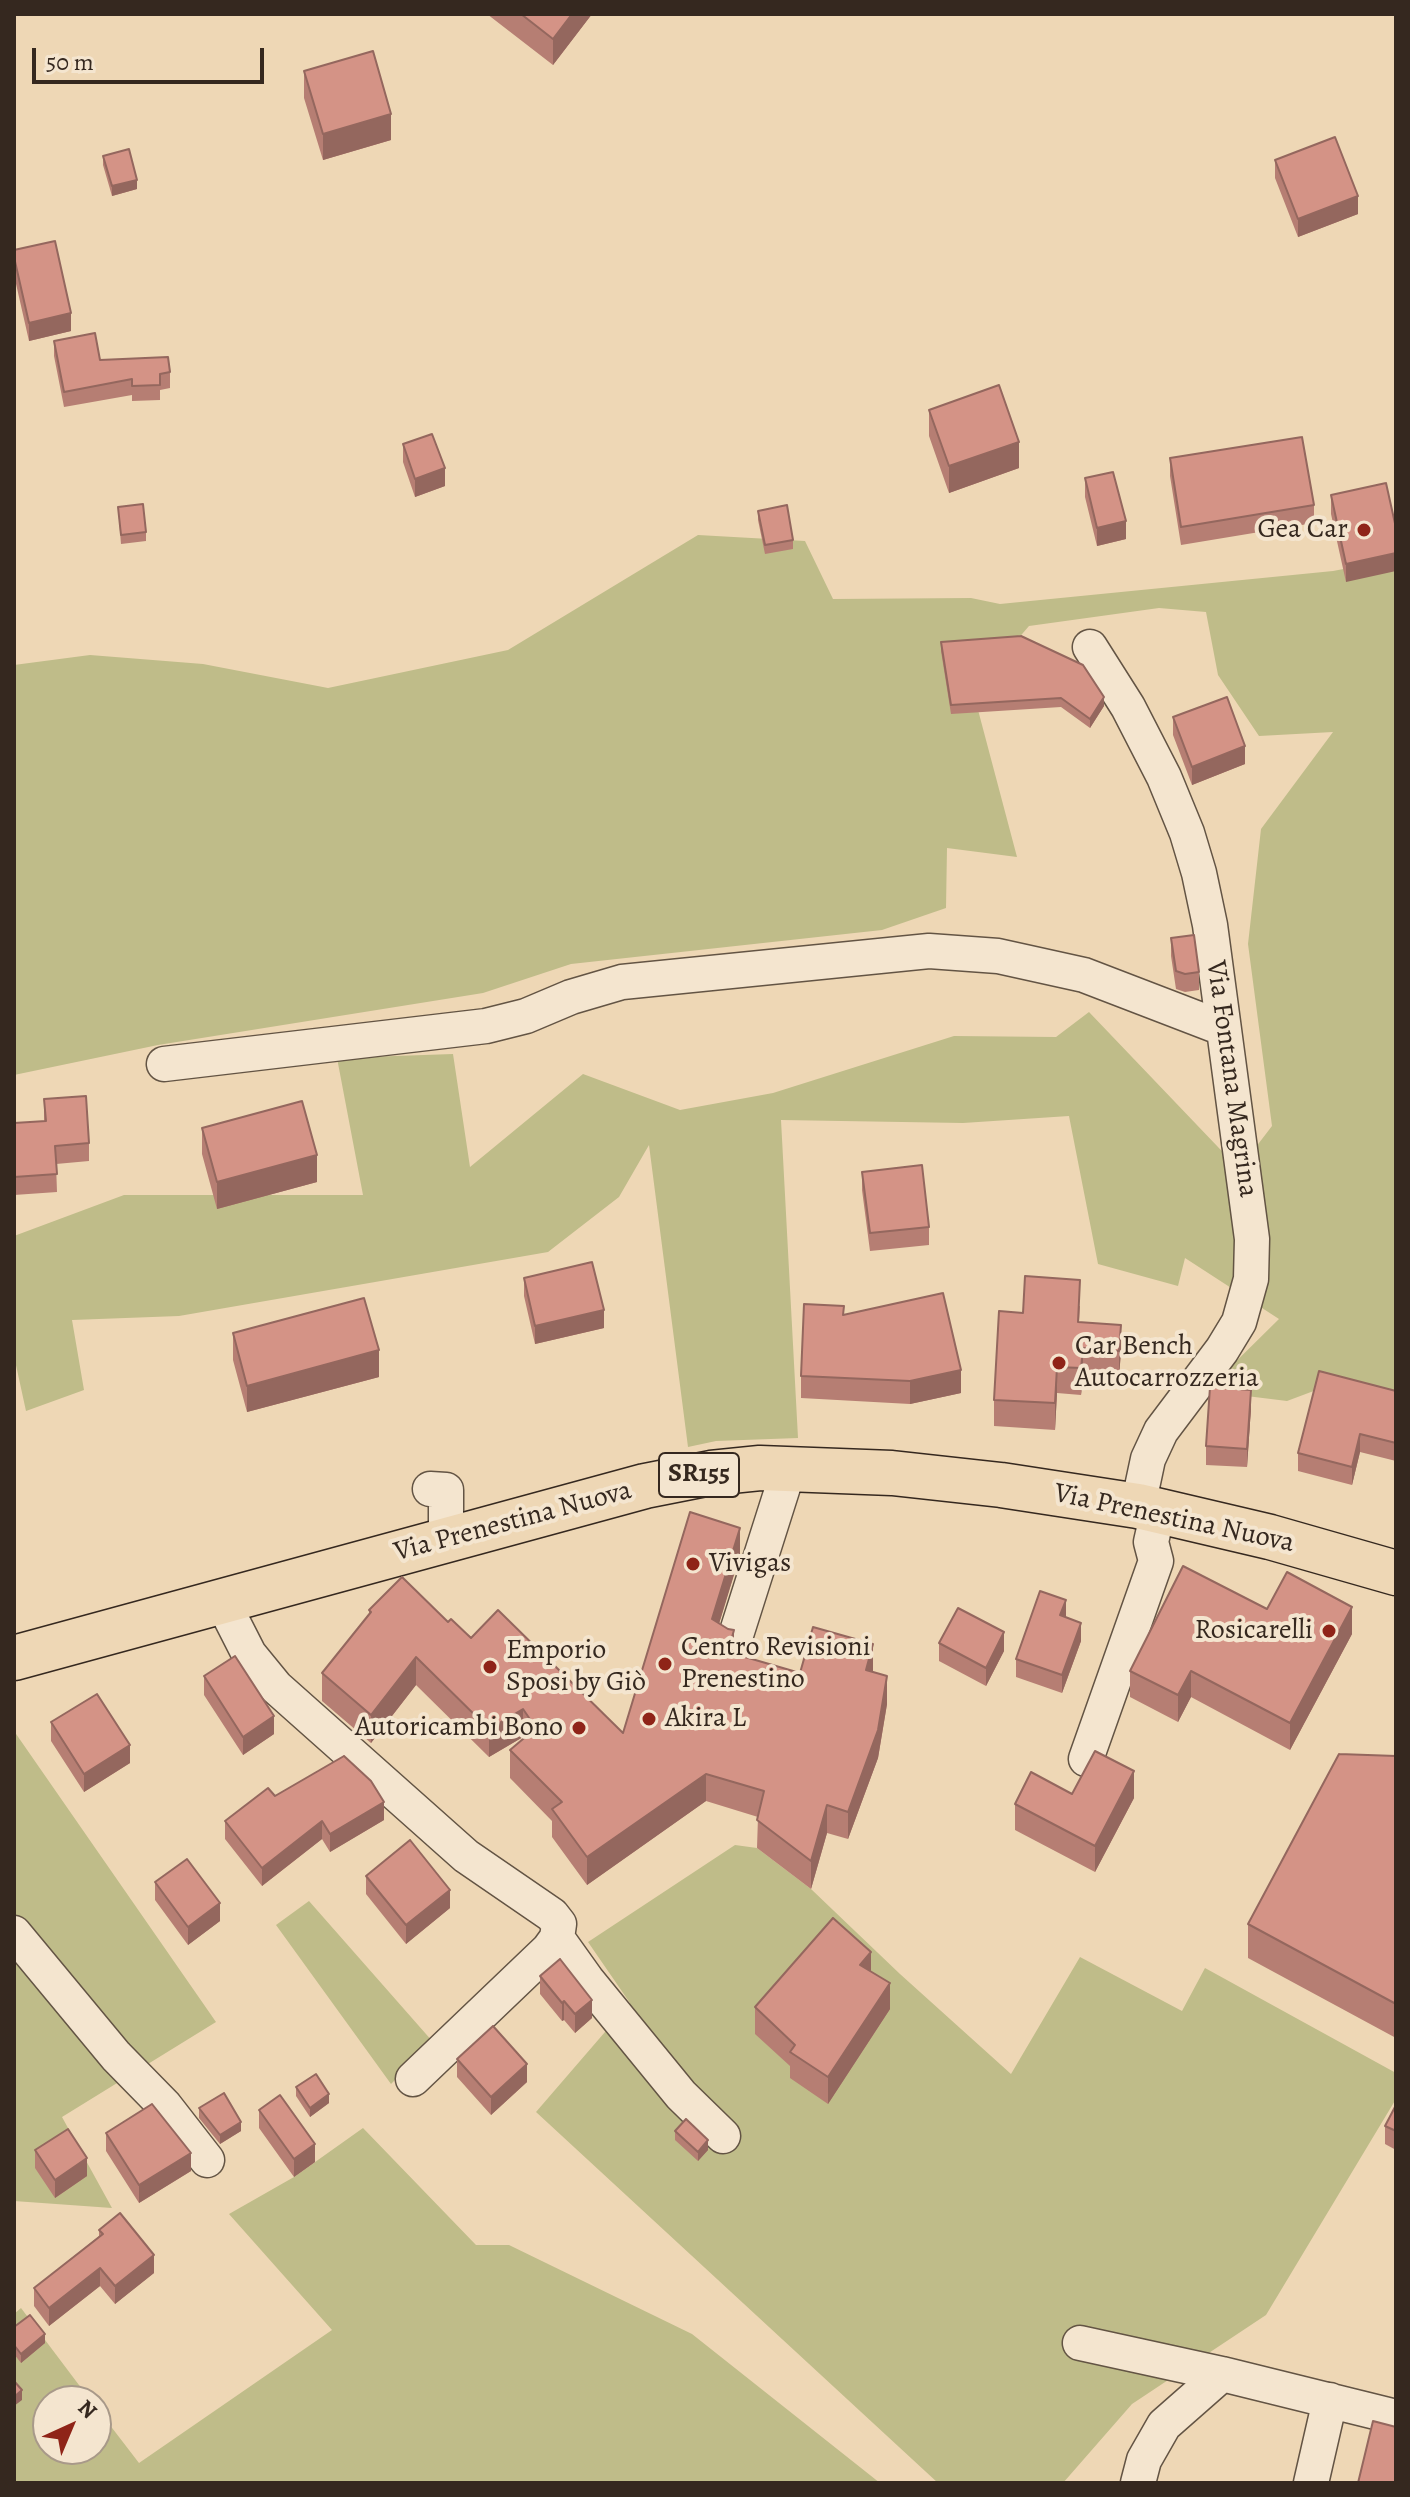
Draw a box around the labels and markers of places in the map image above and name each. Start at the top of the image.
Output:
place label: Gea Car [1257,513,1348,547]
marker: Gea Car [1355,521,1373,539]
place label: Car Bench Autocarrozzeria [1075,1330,1259,1396]
marker: Car Bench Autocarrozzeria [1050,1354,1068,1372]
place label: Vivigas [709,1547,791,1581]
marker: Vivigas [684,1555,702,1573]
place label: Rosicarelli [1194,1614,1313,1648]
marker: Rosicarelli [1320,1622,1338,1640]
place label: Centro Revisioni Prenestino [681,1631,871,1697]
place label: Emporio Sposi by Giò [506,1634,646,1700]
marker: Centro Revisioni Prenestino [656,1655,674,1673]
marker: Emporio Sposi by Giò [481,1658,499,1676]
place label: Akira L [665,1702,746,1736]
marker: Akira L [640,1710,658,1728]
place label: Autoricambi Bono [355,1711,563,1745]
marker: Autoricambi Bono [570,1719,588,1737]

